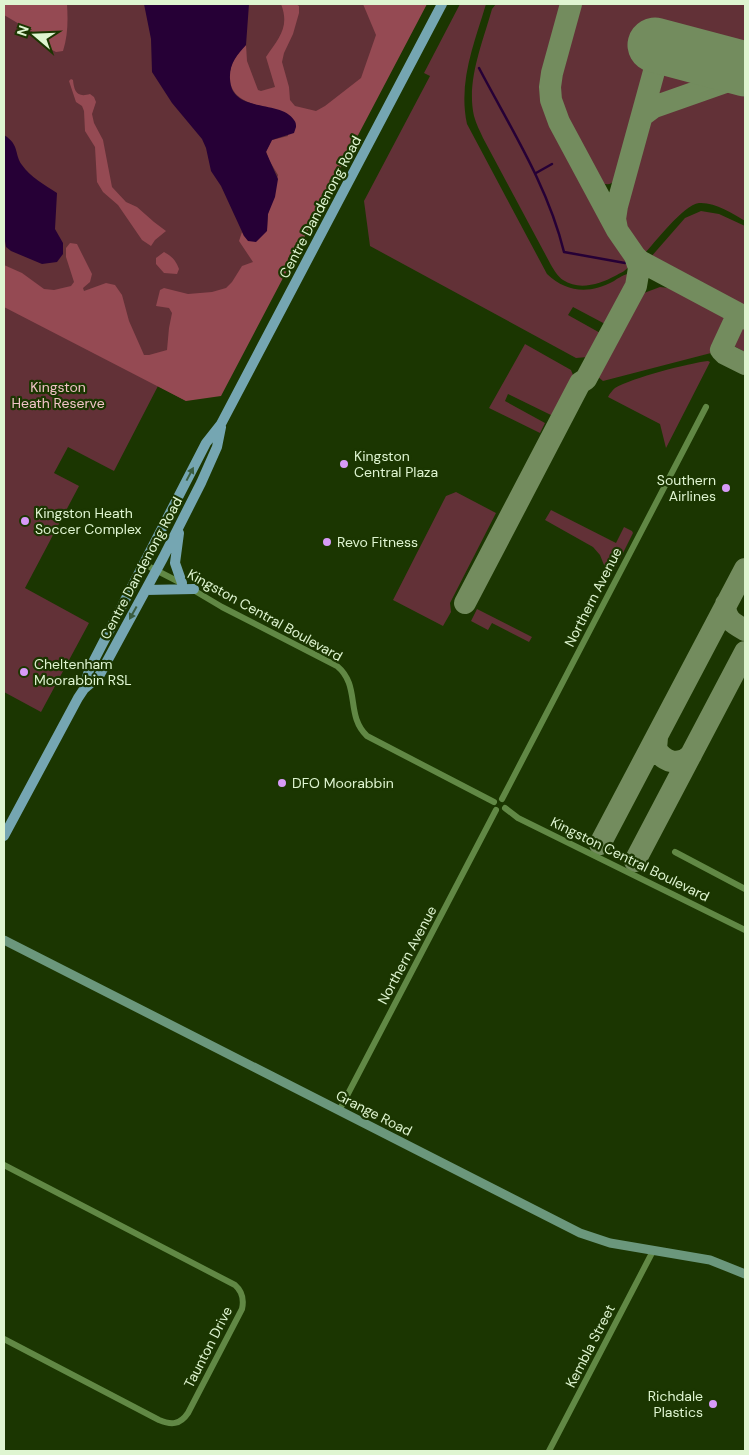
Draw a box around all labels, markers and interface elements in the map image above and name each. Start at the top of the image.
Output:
north arrow [10,10,60,60]
text: N [13,23,33,39]
street label: Centre Dandenong Road [275,133,365,281]
park label: Kingston Heath Reserve [11,378,105,412]
place label: Kingston Central Plaza [354,447,438,481]
marker: Kingston Central Plaza [338,458,350,470]
one-way arrow [186,467,194,481]
place label: Southern Airlines [657,471,716,505]
marker: Southern Airlines [720,482,732,494]
street label: Centre Dandenong Road [96,494,186,642]
place label: Kingston Heath Soccer Complex [35,504,142,538]
marker: Kingston Heath Soccer Complex [19,515,31,527]
place label: Revo Fitness [337,533,418,551]
marker: Revo Fitness [321,536,333,548]
street label: Northern Avenue [560,544,626,650]
street label: Kingston Central Boulevard [184,565,346,665]
one-way arrow [129,606,137,620]
place label: Cheltenham Moorabbin RSL [34,655,132,689]
marker: Cheltenham Moorabbin RSL [18,666,30,678]
place label: DFO Moorabbin [292,774,394,792]
marker: DFO Moorabbin [276,777,288,789]
street label: Kingston Central Boulevard [548,813,712,905]
street label: Northern Avenue [373,903,441,1007]
street label: Grange Road [333,1086,415,1140]
street label: Kembla Street [561,1301,619,1391]
street label: Taunton Drive [180,1303,236,1391]
place label: Richdale Plastics [648,1387,703,1421]
marker: Richdale Plastics [707,1398,719,1410]

